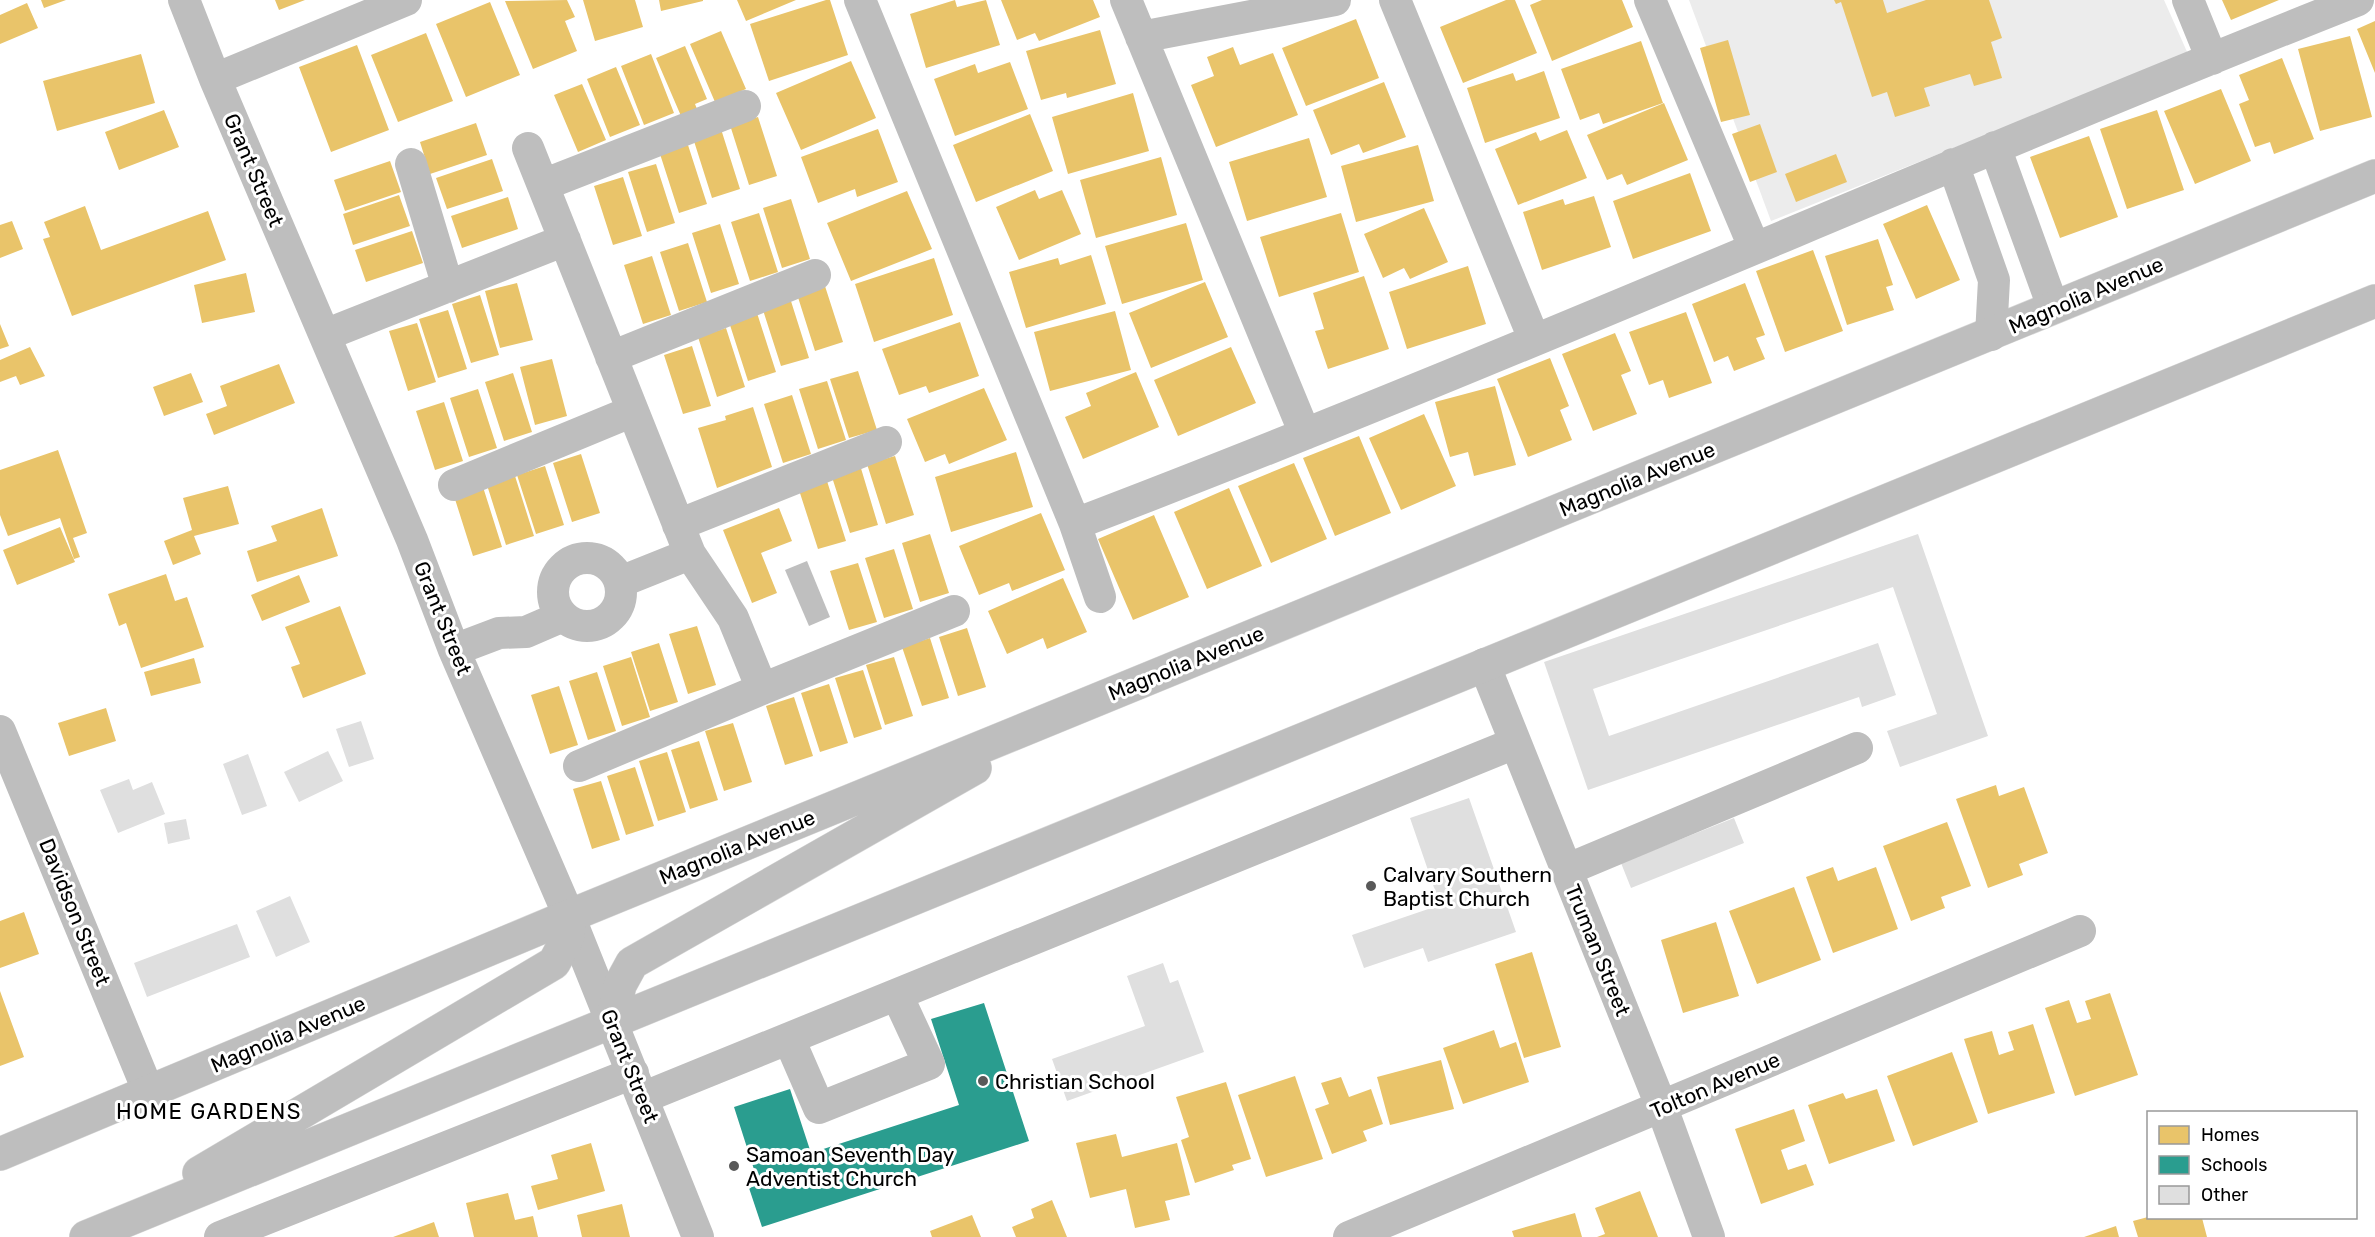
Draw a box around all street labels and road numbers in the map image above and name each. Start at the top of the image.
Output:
street label: Grant Street [219,110,289,230]
street label: Magnolia Avenue [2005,251,2167,339]
street label: Magnolia Avenue [1556,436,1718,522]
street label: Grant Street [409,558,477,678]
street label: Magnolia Avenue [1105,620,1267,706]
street label: Magnolia Avenue [656,804,818,890]
street label: Davidson Street [34,835,116,989]
street label: Truman Street [1560,880,1636,1020]
street label: Magnolia Avenue [207,990,369,1078]
street label: Grant Street [596,1006,664,1126]
street label: Tolton Avenue [1646,1046,1784,1124]

